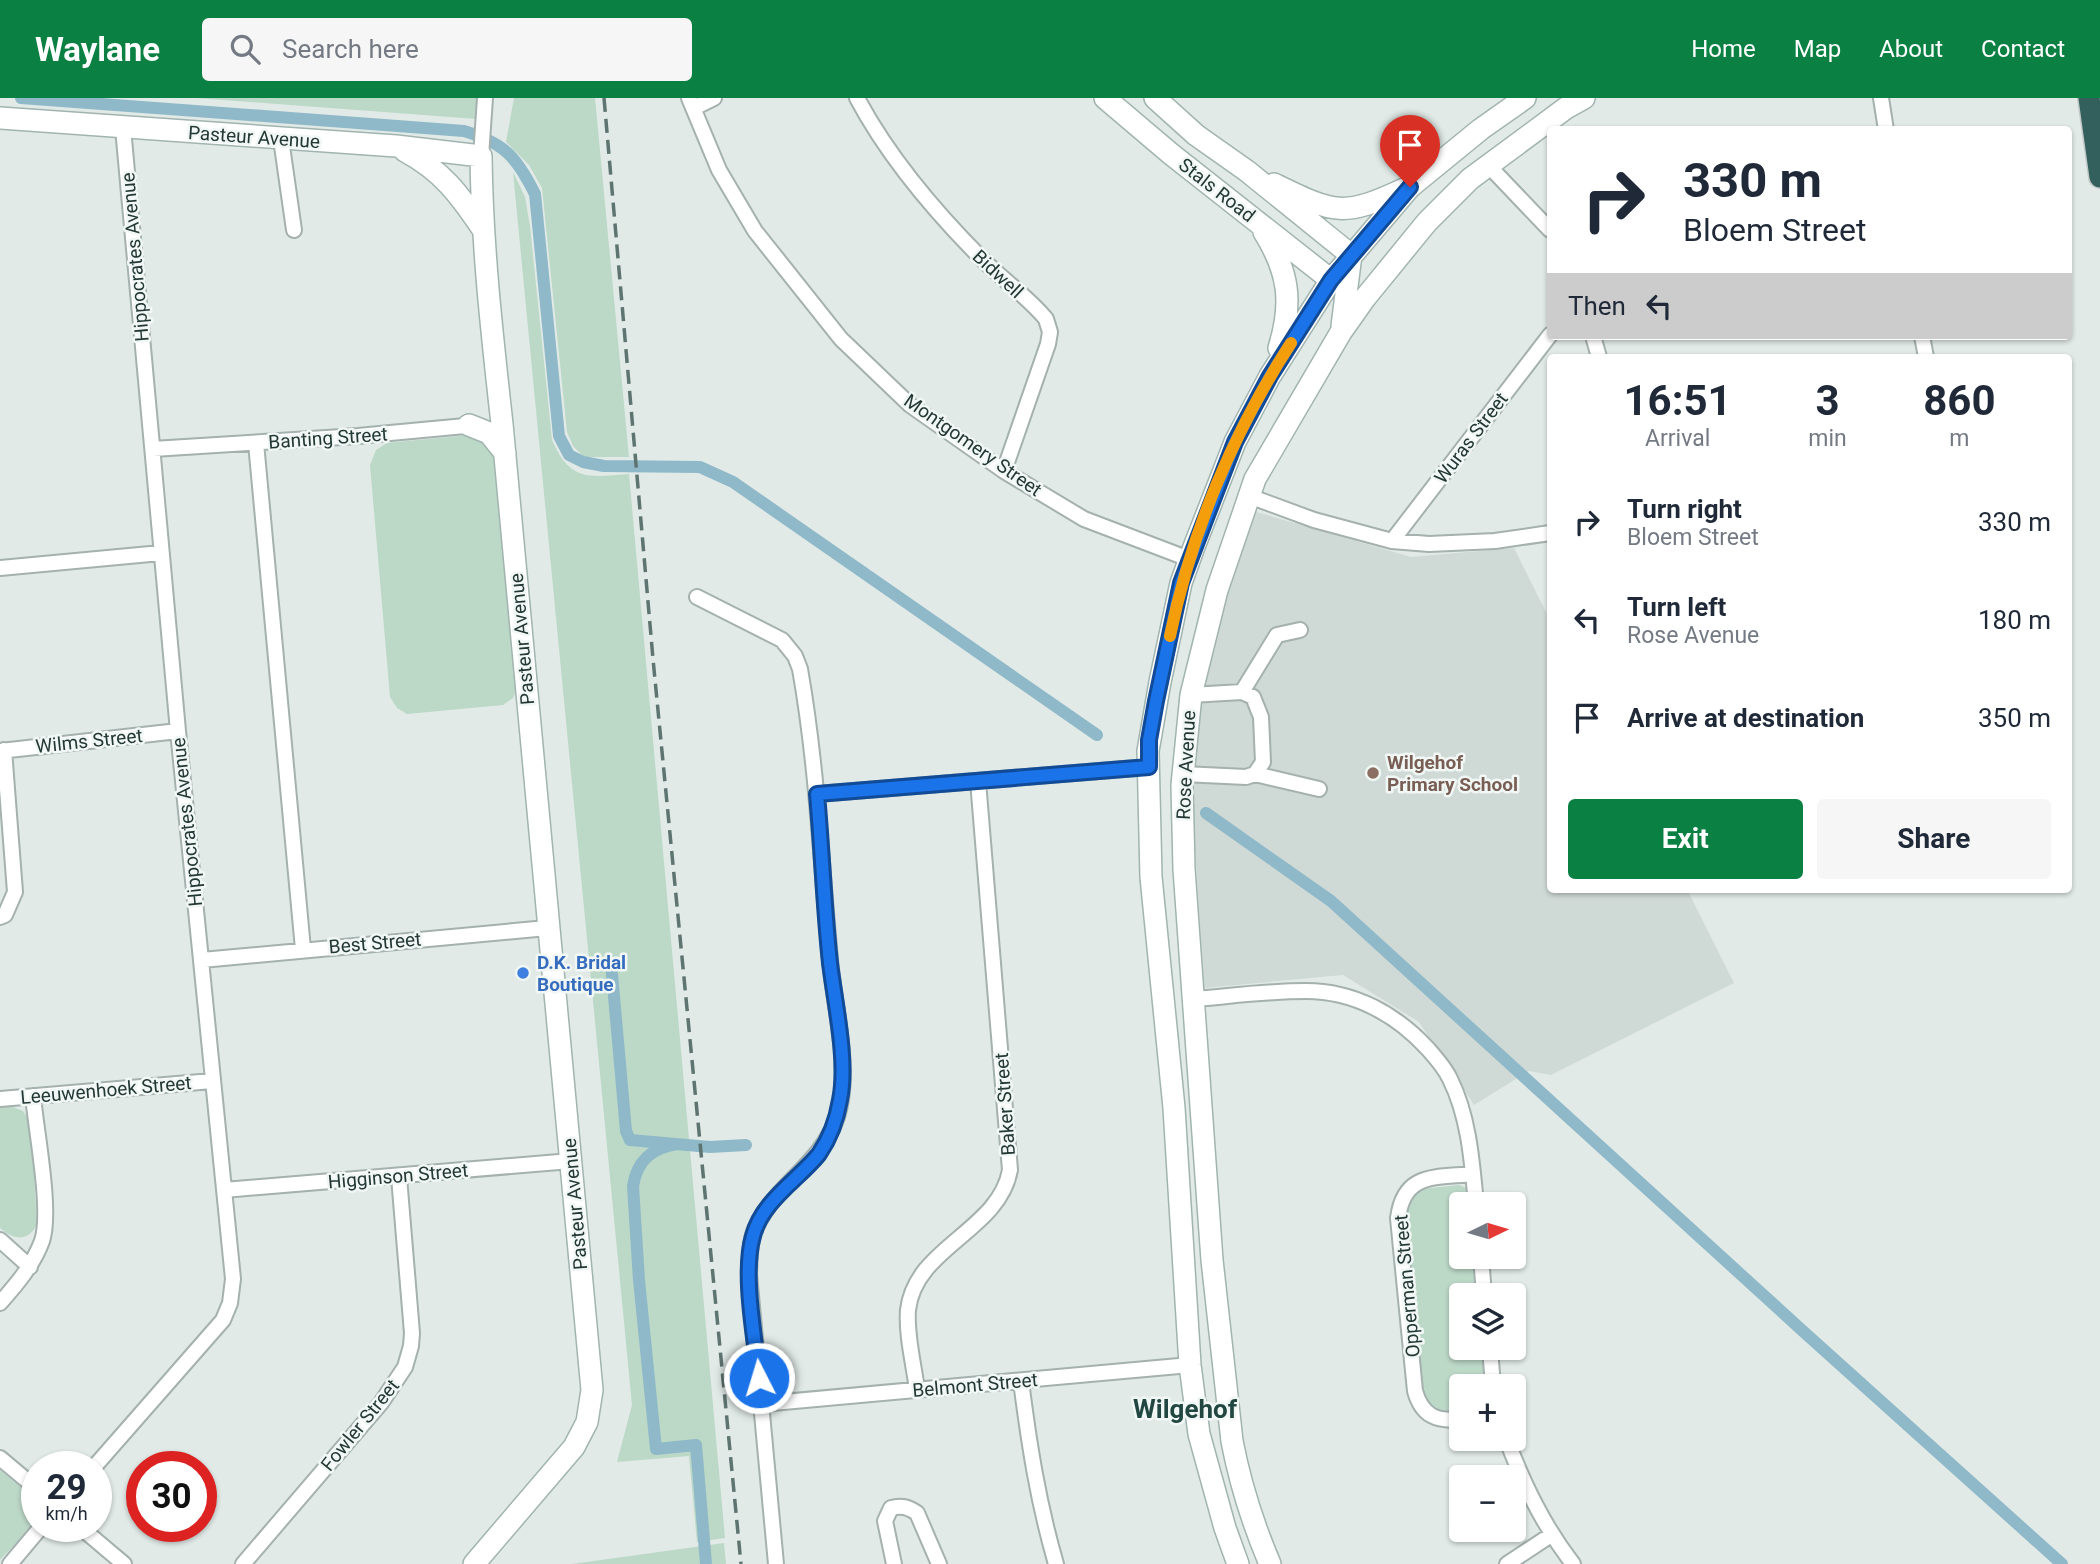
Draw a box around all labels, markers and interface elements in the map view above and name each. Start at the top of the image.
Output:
search box [202,18,692,81]
text: Waylane [35,30,160,69]
icon: search [226,30,264,68]
text: Search here [282,34,419,64]
text: Home [1691,35,1756,63]
text: Map [1794,35,1841,63]
text: About [1879,35,1943,63]
text: Contact [1981,35,2065,63]
pin [1380,115,1440,187]
street label: Pasteur Avenue [187,121,321,153]
icon: arrive [1391,126,1429,164]
text: 330 m [1683,152,1822,209]
street label: Stals Road [1174,153,1260,227]
icon: right [1568,154,1659,245]
street label: Hippocrates Avenue [116,172,154,342]
text: Bloem Street [1683,211,1866,249]
street label: Bidwell [968,245,1028,303]
icon: left [1640,287,1678,325]
text: Then [1568,291,1626,321]
text: 16:51 [1624,376,1732,425]
text: 3 [1815,376,1840,425]
text: 860 [1923,376,1996,425]
street label: Wuras Street [1429,388,1513,488]
street label: Montgomery Street [900,389,1046,501]
street label: Banting Street [268,422,388,454]
text: Arrival [1645,425,1710,452]
text: min [1808,425,1847,452]
text: m [1949,425,1969,452]
text: Turn right [1627,494,1742,524]
icon: right [1568,503,1606,541]
text: 330 m [1978,507,2051,537]
text: Bloem Street [1627,524,1759,551]
street label: Pasteur Avenue [505,572,539,706]
text: Turn left [1627,592,1726,622]
icon: left [1568,601,1606,639]
text: 180 m [1978,605,2051,635]
text: Rose Avenue [1627,622,1759,649]
icon: arrive [1568,699,1606,737]
text: Arrive at destination [1627,703,1864,733]
text: 350 m [1978,703,2051,733]
street label: Rose Avenue [1172,710,1200,820]
street label: Wilms Street [34,724,144,758]
street label: Hippocrates Avenue [167,736,207,908]
place label: Wilgehof Primary School [1387,751,1518,796]
marker: Wilgehof Primary School [1365,765,1381,781]
button: Exit [1568,799,1803,879]
button: Share [1817,799,2051,879]
street label: Best Street [328,928,422,958]
place label: D.K. Bridal Boutique [537,951,626,996]
marker: D.K. Bridal Boutique [515,965,531,981]
street label: Baker Street [990,1052,1020,1156]
street label: Leeuwenhoek Street [20,1071,192,1109]
street label: Pasteur Avenue [558,1137,592,1271]
street label: Higginson Street [327,1158,469,1194]
north arrow [1449,1192,1526,1269]
map controls [1449,1192,1526,1542]
street label: Opperman Street [1389,1214,1425,1358]
button: layers [1449,1283,1526,1360]
position arrow [722,1341,796,1415]
street label: Belmont Street [911,1368,1039,1402]
street label: Fowler Street [316,1374,404,1476]
button: + [1449,1374,1526,1451]
district label: Wilgehof [1133,1394,1238,1424]
speed limit sign: 30 [126,1451,217,1542]
button: − [1449,1465,1526,1542]
text: 29 [46,1467,87,1508]
text: km/h [45,1503,88,1524]

